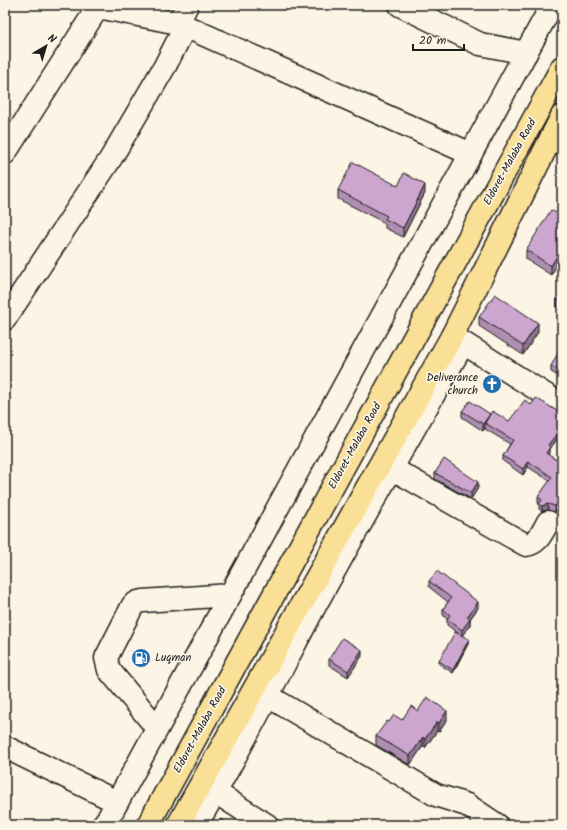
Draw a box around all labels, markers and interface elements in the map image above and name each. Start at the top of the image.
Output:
north arrow [26,26,66,66]
scale bar [413,26,464,52]
text: N [43,30,60,48]
text: 20 m [419,31,447,50]
street label: Eldoret-Malaba Road [479,115,542,209]
place label: Deliverance church [427,369,478,400]
church icon: Deliverance church [481,373,503,395]
street label: Eldoret-Malaba Road [324,399,387,493]
fuel station icon: Luqman [130,647,152,669]
place label: Luqman [155,649,191,667]
street label: Eldoret-Malaba Road [169,683,232,777]

